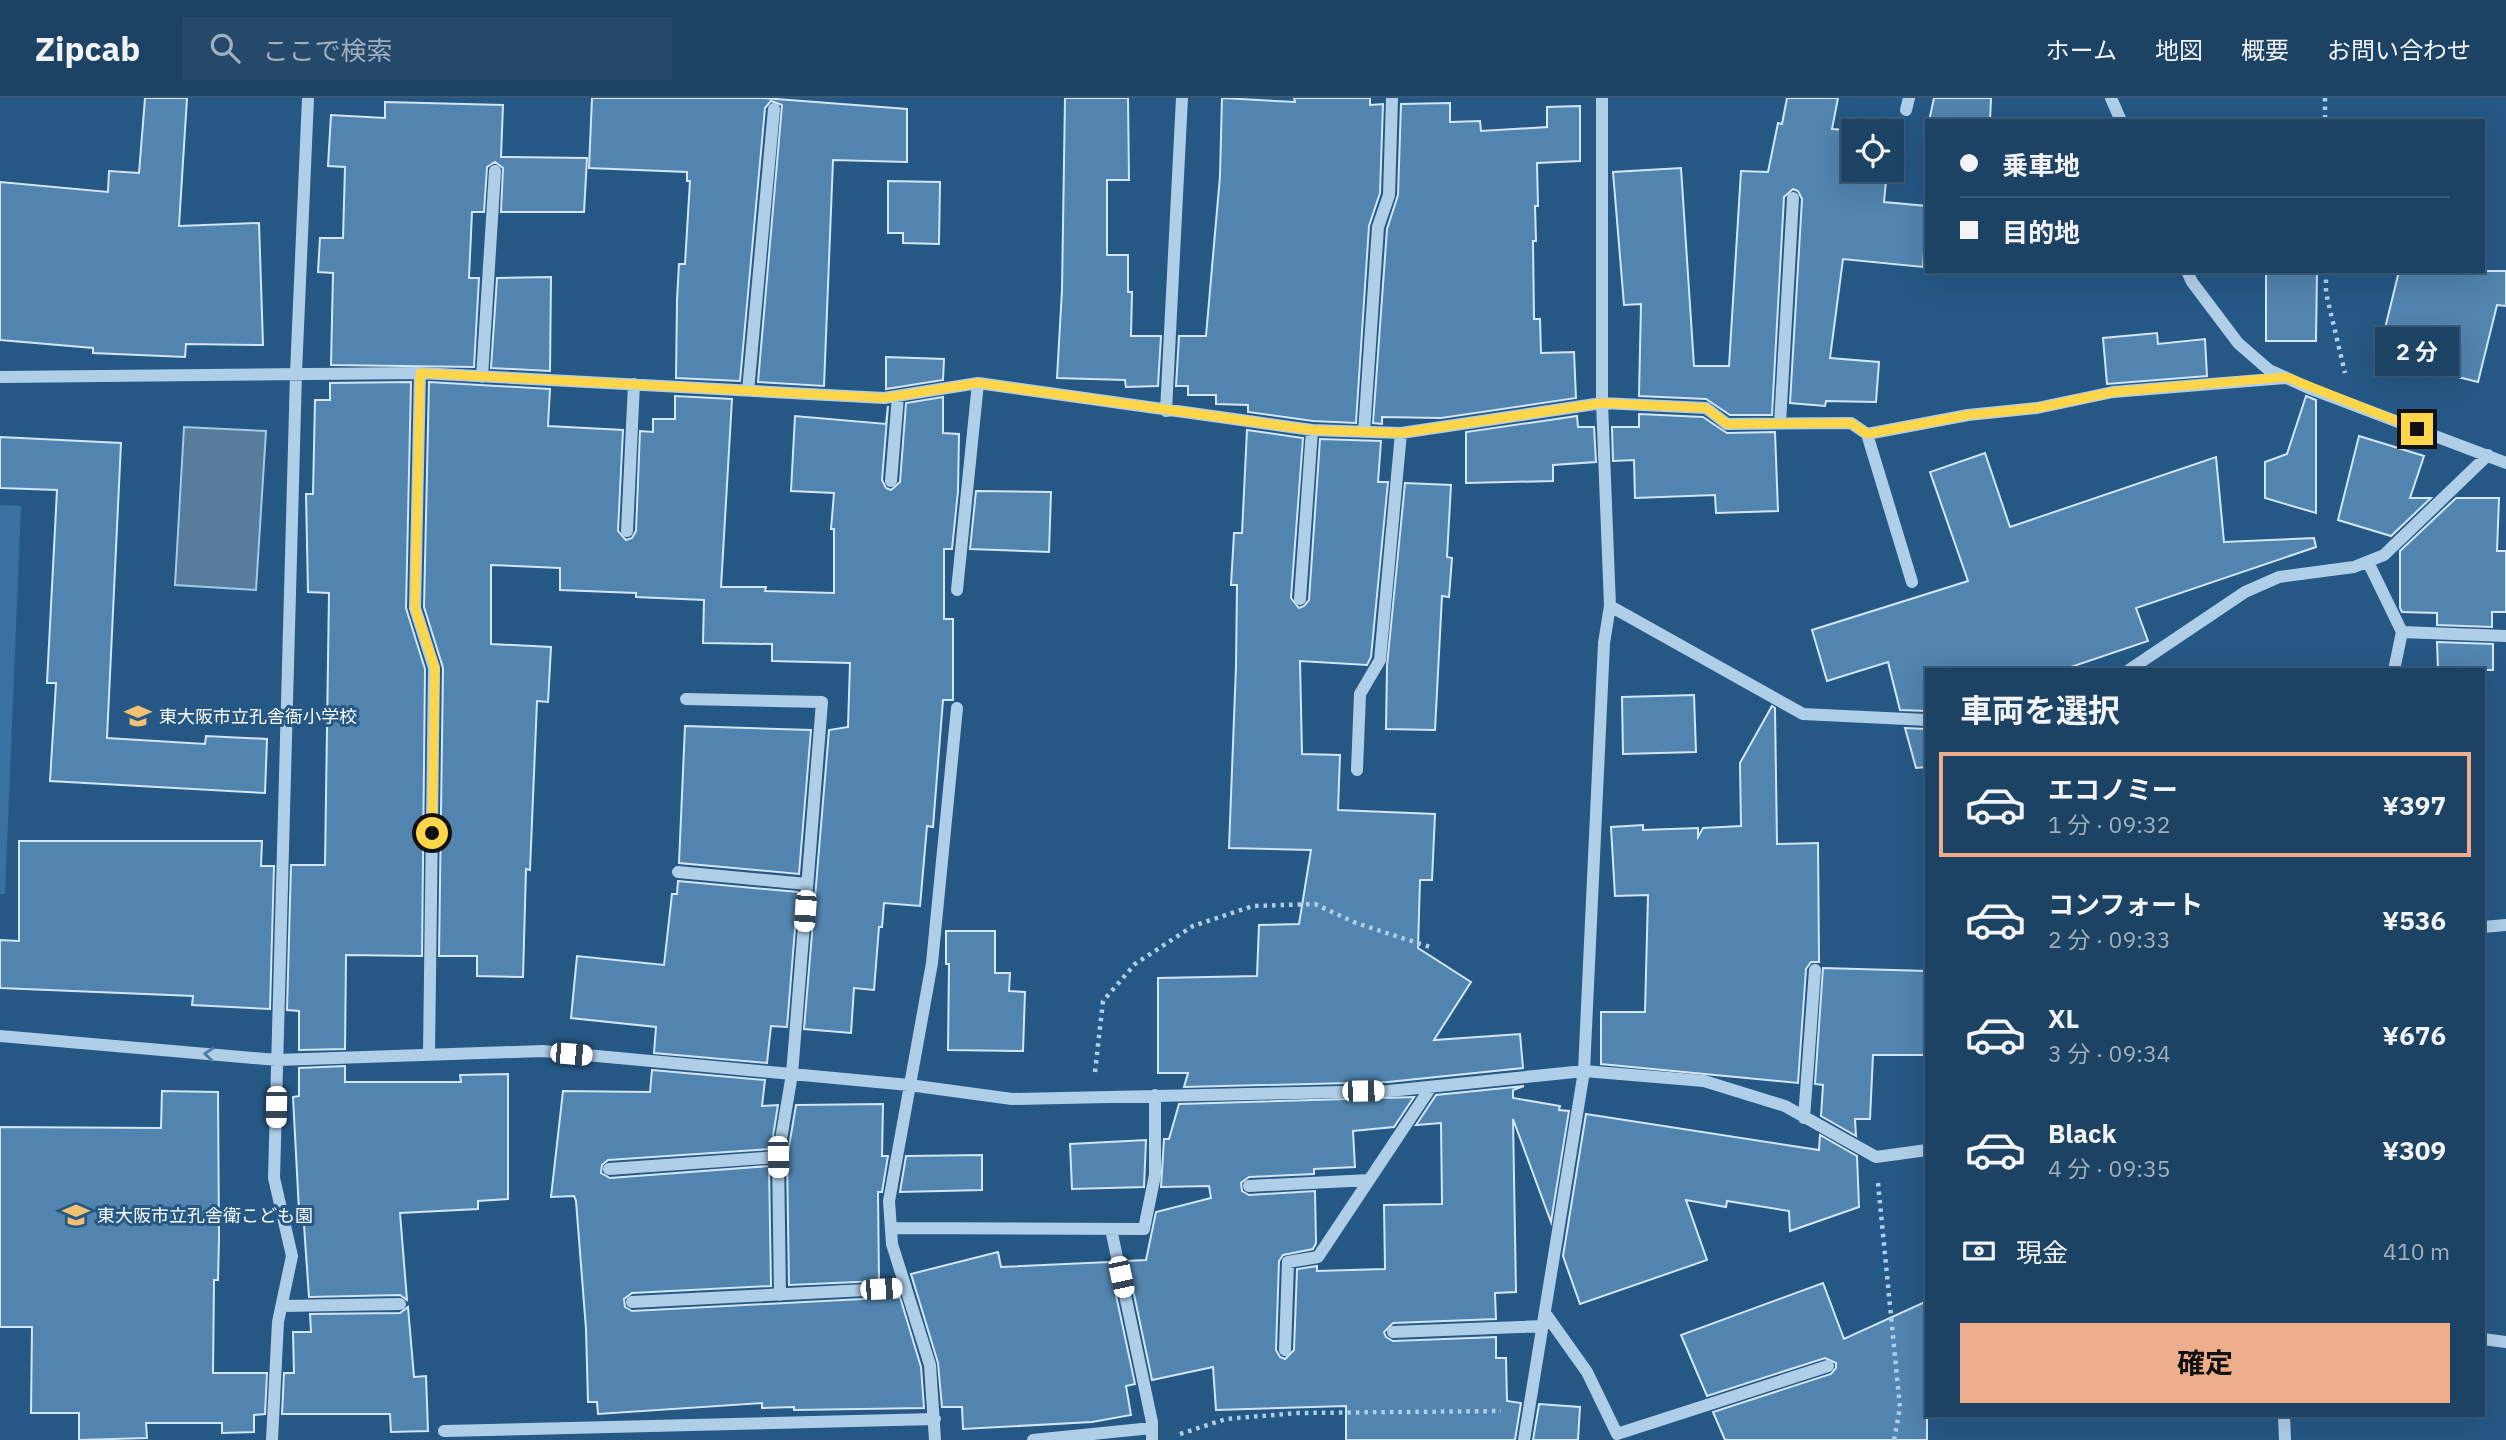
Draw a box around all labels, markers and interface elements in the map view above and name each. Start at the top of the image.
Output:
search box [182,17,672,80]
text: Zipcab [35,27,140,70]
icon: search [206,29,244,67]
text: ここで検索 [262,33,392,67]
text: ホーム [2046,34,2117,66]
text: 地図 [2155,34,2203,66]
text: 概要 [2241,34,2289,66]
text: お問い合わせ [2327,34,2471,66]
map controls [1841,119,1904,182]
button: locate [1841,119,1904,182]
text: 乗車地 [2002,148,2080,182]
text: 目的地 [2002,215,2080,249]
callout: 2 分 [2375,328,2459,376]
text: 2 分 [2396,336,2438,366]
route end [2401,413,2433,445]
text: 車両を選択 [1960,689,2120,731]
school or university icon: 東大阪市立孔舎衙小学校 [123,701,153,731]
place label: 東大阪市立孔舎衙小学校 [159,705,357,728]
text: エコノミー [2048,772,2178,806]
icon: car [1964,773,2027,836]
text: ¥397 [2382,788,2446,822]
text: 1 分 · 09:32 [2048,809,2171,839]
route start [416,817,448,849]
text: コンフォート [2048,887,2203,921]
icon: car [1964,888,2027,951]
car [794,889,817,933]
text: ¥536 [2382,903,2446,937]
text: 2 分 · 09:33 [2048,924,2171,954]
text: XL [2048,1001,2079,1035]
icon: car [1964,1003,2027,1066]
text: ¥676 [2382,1018,2446,1052]
text: 3 分 · 09:34 [2048,1038,2171,1068]
car [550,1042,593,1066]
one-way arrow [203,1046,215,1061]
car [1342,1080,1385,1102]
car [266,1086,287,1128]
text: Black [2048,1116,2116,1150]
icon: car [1964,1118,2027,1181]
text: ¥309 [2382,1133,2446,1167]
car [768,1136,789,1178]
text: 4 分 · 09:35 [2048,1153,2171,1183]
school or university icon: 東大阪市立孔舎衛こども園 [61,1200,91,1230]
place label: 東大阪市立孔舎衛こども園 [97,1204,313,1227]
icon: cash [1960,1232,1998,1270]
text: 現金 [2016,1235,2068,1269]
text: 410 m [2383,1236,2450,1266]
car [1107,1254,1136,1300]
car [860,1277,903,1301]
button: 確定 [1960,1323,2450,1403]

